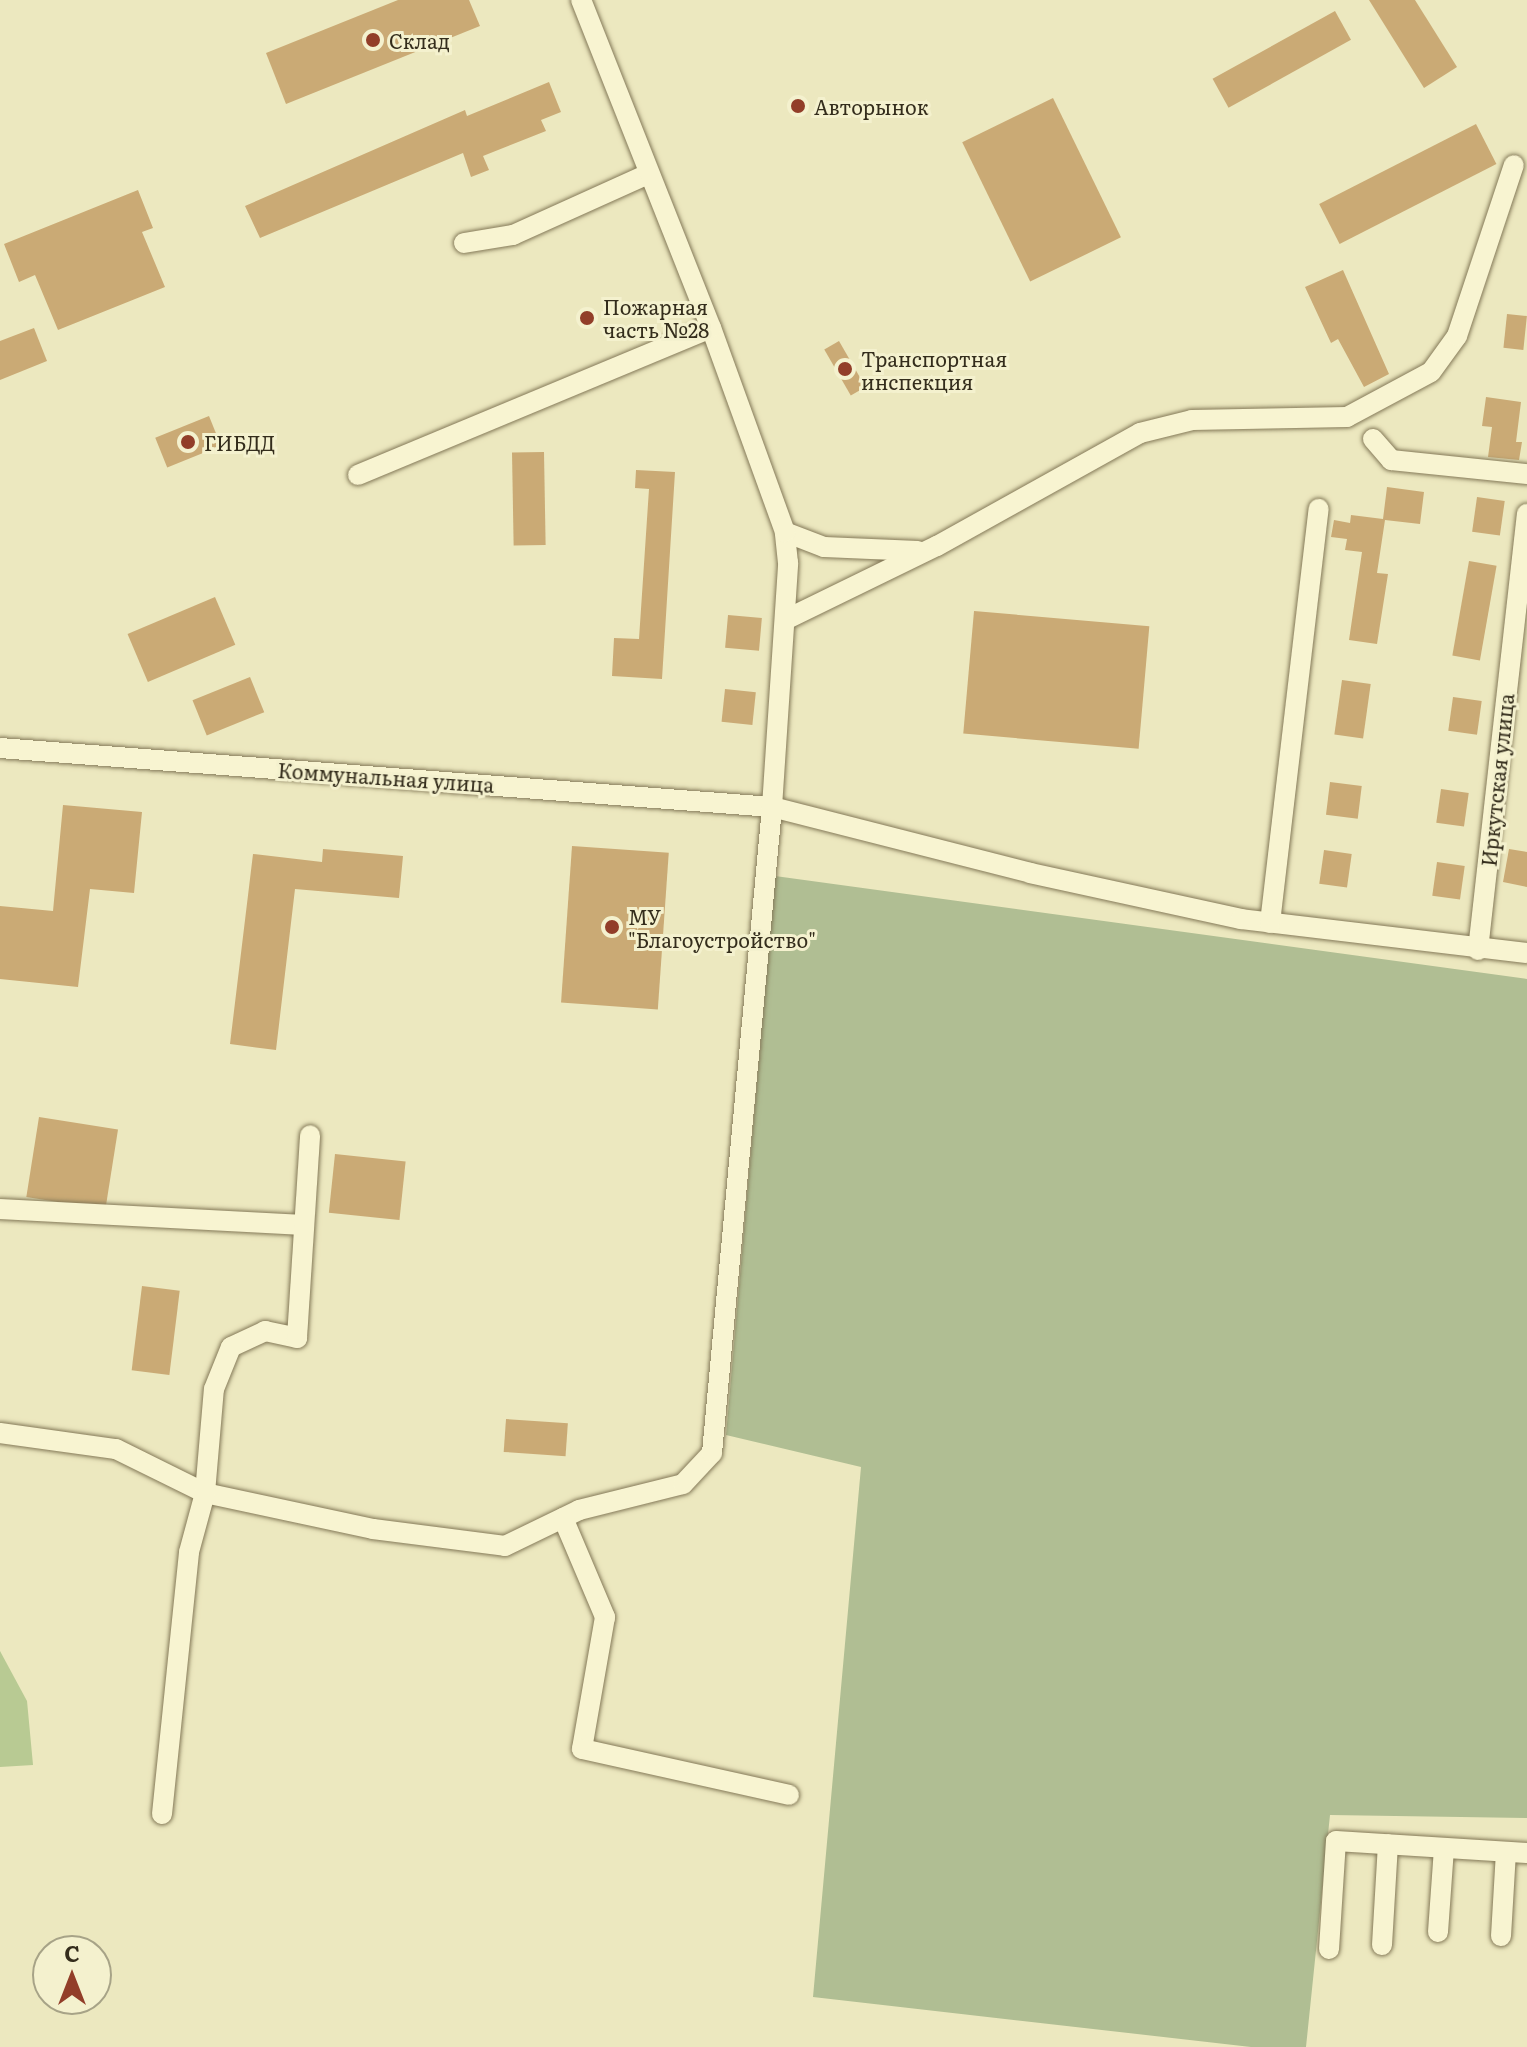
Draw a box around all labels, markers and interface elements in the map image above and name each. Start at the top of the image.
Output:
place label: Склад [389,28,450,52]
marker: Склад [364,31,382,49]
place label: Авторынок [814,94,929,118]
marker: Авторынок [789,97,807,115]
place label: Пожарная часть №28 [603,294,709,341]
marker: Пожарная часть №28 [578,309,596,327]
place label: Транспортная инспекция [861,346,1007,393]
marker: Транспортная инспекция [836,360,854,378]
place label: ГИБДД [204,430,275,454]
marker: ГИБДД [179,433,197,451]
street label: Иркутская улица [1476,692,1518,868]
street label: Коммунальная улица [277,757,495,797]
place label: МУ "Благоустройство" [628,904,816,951]
marker: МУ "Благоустройство" [603,918,621,936]
north arrow [32,1935,112,2015]
text: С [64,1936,80,1969]

